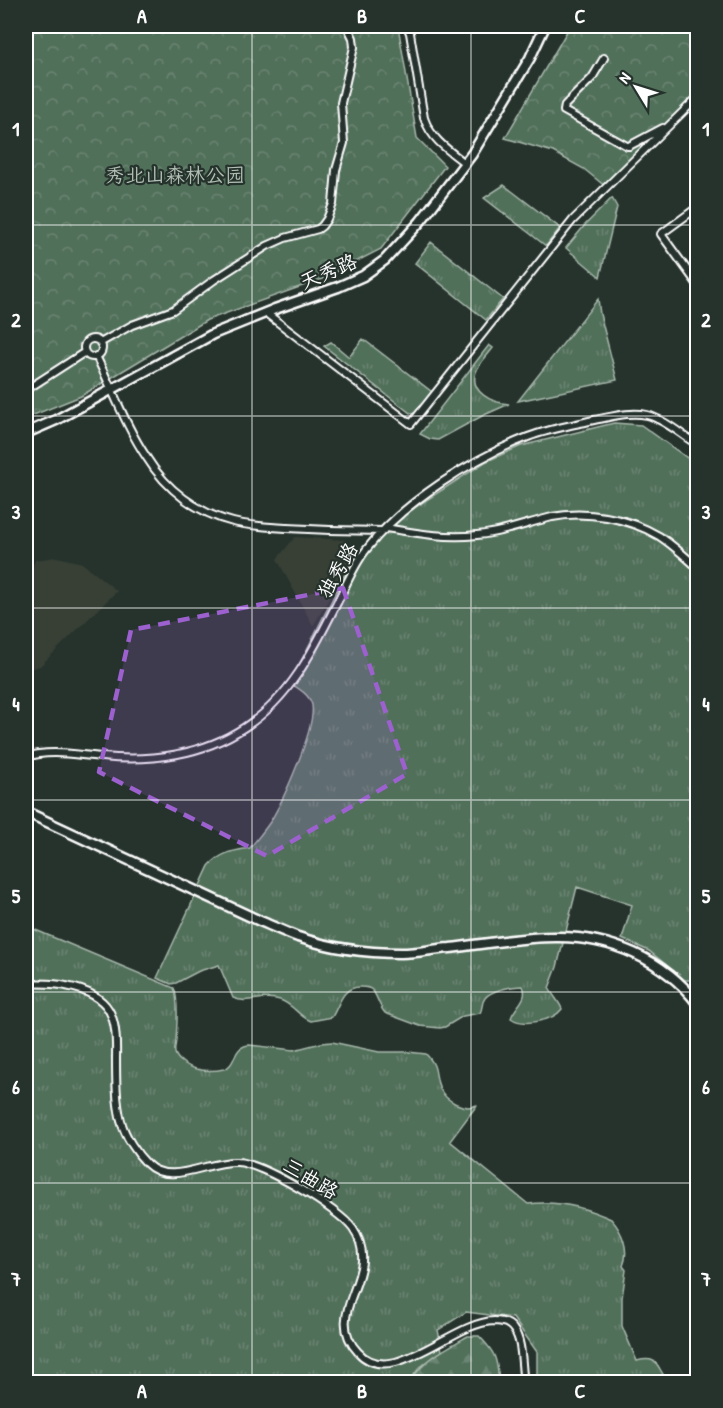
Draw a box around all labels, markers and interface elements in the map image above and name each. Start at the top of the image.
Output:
text: A [137,2,147,29]
text: B [357,2,367,29]
text: C [575,2,586,29]
north arrow [606,57,666,117]
text: N [613,67,636,88]
text: 1 [12,115,20,142]
text: 1 [702,115,710,142]
park label: 秀北山森林公园 [105,161,245,188]
street label: 天秀路 [295,246,362,295]
text: 2 [11,306,21,333]
text: 2 [701,306,711,333]
text: 3 [12,498,21,525]
text: 3 [702,498,711,525]
street label: 独秀路 [310,536,364,603]
text: 4 [12,690,20,717]
text: 4 [702,690,710,717]
text: 5 [12,882,21,909]
text: 5 [702,882,711,909]
text: 6 [12,1073,20,1100]
text: 6 [702,1073,710,1100]
street label: 三曲路 [278,1151,345,1206]
text: 7 [10,1265,21,1292]
text: 7 [700,1265,711,1292]
text: A [137,1377,147,1404]
text: B [357,1377,367,1404]
text: C [575,1377,586,1404]

